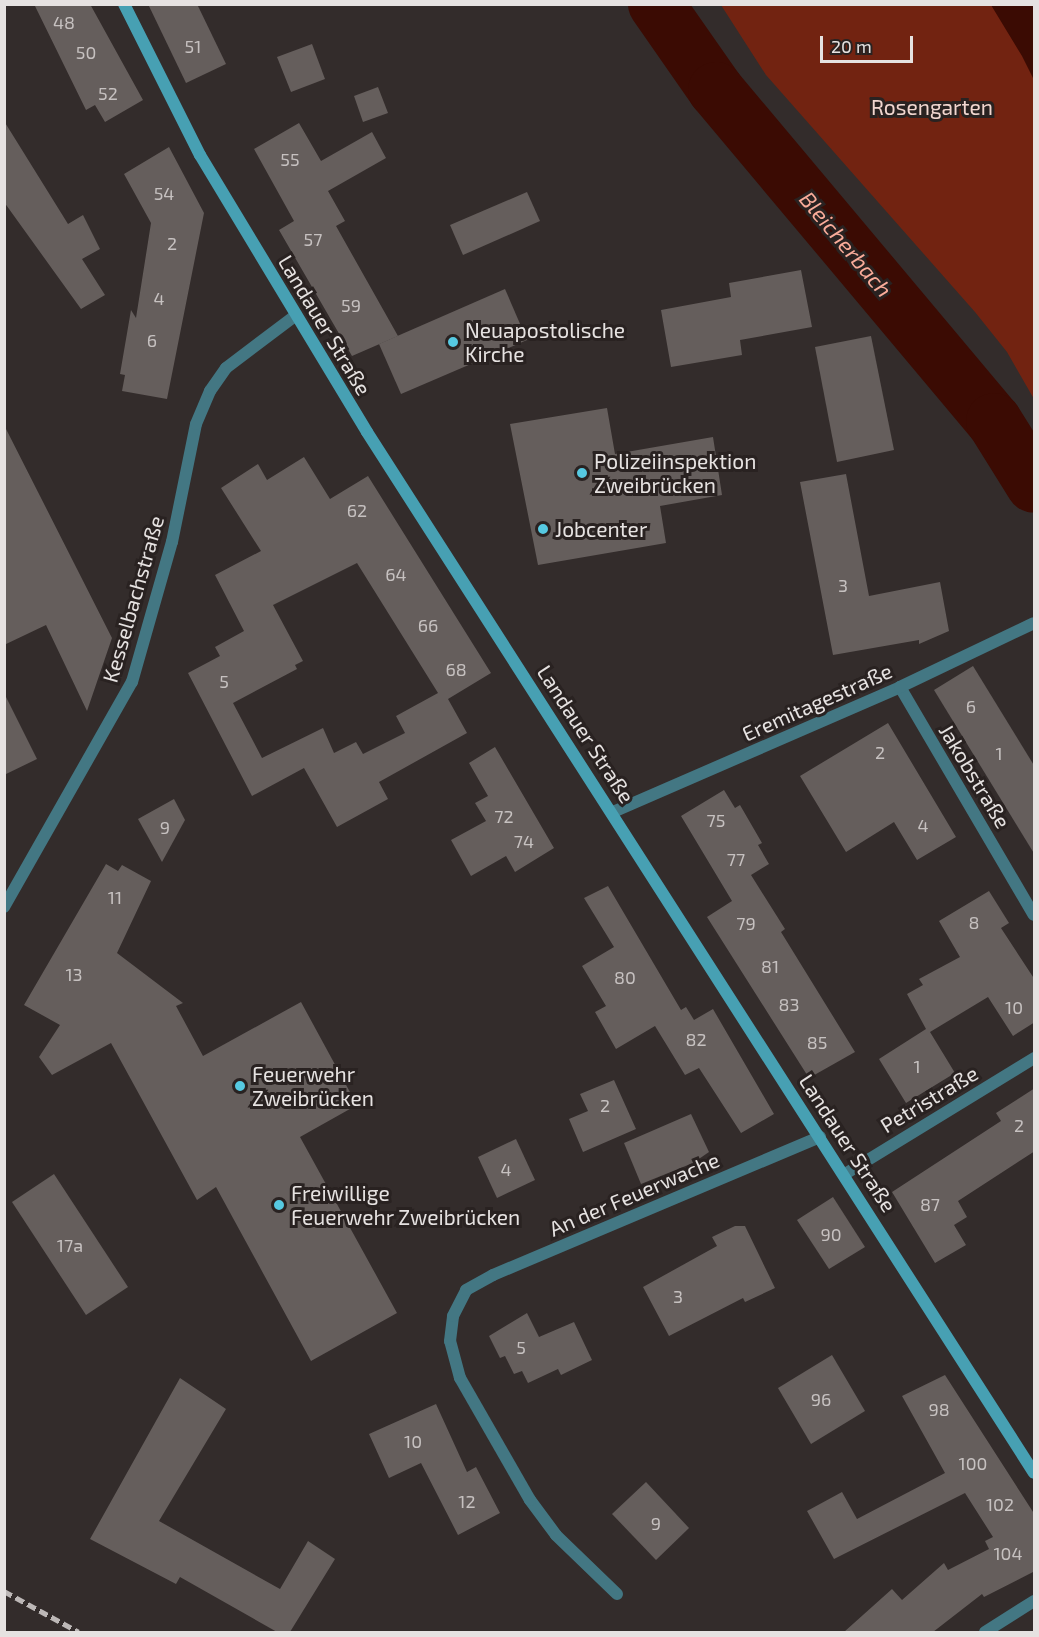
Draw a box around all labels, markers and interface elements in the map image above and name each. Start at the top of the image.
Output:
house number: 48 [53,11,75,33]
scale bar [823,24,916,62]
house number: 51 [185,35,201,57]
text: 20 m [831,35,872,57]
house number: 50 [76,41,96,63]
house number: 52 [98,82,118,104]
park label: Rosengarten [871,94,993,120]
house number: 55 [280,148,300,170]
house number: 54 [154,182,174,204]
water label: Bleicherbach [794,186,898,302]
house number: 57 [304,228,322,250]
house number: 2 [167,232,177,254]
street label: Landauer Straße [273,250,377,400]
house number: 4 [153,287,165,309]
house number: 59 [341,294,361,316]
place label: Neuapostolische Kirche [465,317,625,367]
house number: 6 [147,329,157,351]
marker: Neuapostolische Kirche [446,335,460,349]
place label: Polizeiinspektion Zweibrücken [594,448,756,498]
marker: Polizeiinspektion Zweibrücken [575,466,589,480]
house number: 62 [347,499,367,521]
street label: Kesselbachstraße [97,513,169,685]
place label: Jobcenter [555,516,647,542]
marker: Jobcenter [536,522,550,536]
house number: 64 [385,563,407,585]
house number: 3 [838,574,848,596]
house number: 66 [418,614,438,636]
house number: 68 [445,658,467,680]
street label: Eremitagestraße [738,658,896,746]
street label: Landauer Straße [532,660,640,808]
house number: 5 [219,670,229,692]
house number: 6 [966,695,976,717]
street label: Jakobstraße [934,719,1016,833]
house number: 2 [875,741,885,763]
house number: 1 [995,742,1003,764]
house number: 72 [494,805,514,827]
house number: 75 [707,809,725,831]
house number: 4 [917,814,929,836]
house number: 9 [160,816,170,838]
house number: 74 [514,830,534,852]
house number: 77 [727,848,745,870]
house number: 11 [108,886,122,908]
house number: 8 [969,911,979,933]
house number: 79 [736,912,756,934]
house number: 81 [761,955,779,977]
house number: 13 [65,963,83,985]
house number: 80 [614,966,636,988]
house number: 83 [779,993,799,1015]
house number: 10 [1005,996,1023,1018]
house number: 82 [685,1028,707,1050]
house number: 85 [807,1031,827,1053]
house number: 1 [913,1055,921,1077]
street label: Petristraße [876,1060,982,1138]
place label: Feuerwehr Zweibrücken [252,1061,374,1111]
street label: Landauer Straße [794,1069,902,1217]
marker: Feuerwehr Zweibrücken [233,1079,247,1093]
house number: 2 [600,1094,610,1116]
house number: 2 [1014,1114,1024,1136]
street label: An der Feuerwache [545,1147,723,1241]
house number: 4 [500,1158,512,1180]
place label: Freiwillige Feuerwehr Zweibrücken [291,1180,521,1230]
house number: 87 [920,1193,940,1215]
marker: Freiwillige Feuerwehr Zweibrücken [272,1198,286,1212]
house number: 90 [820,1223,842,1245]
house number: 17a [57,1234,83,1256]
house number: 3 [673,1285,683,1307]
house number: 5 [516,1336,526,1358]
house number: 96 [811,1388,831,1410]
house number: 98 [928,1398,950,1420]
house number: 10 [404,1430,422,1452]
house number: 100 [959,1452,987,1474]
house number: 12 [458,1490,476,1512]
house number: 102 [986,1493,1014,1515]
house number: 9 [651,1512,661,1534]
house number: 104 [993,1542,1023,1564]

